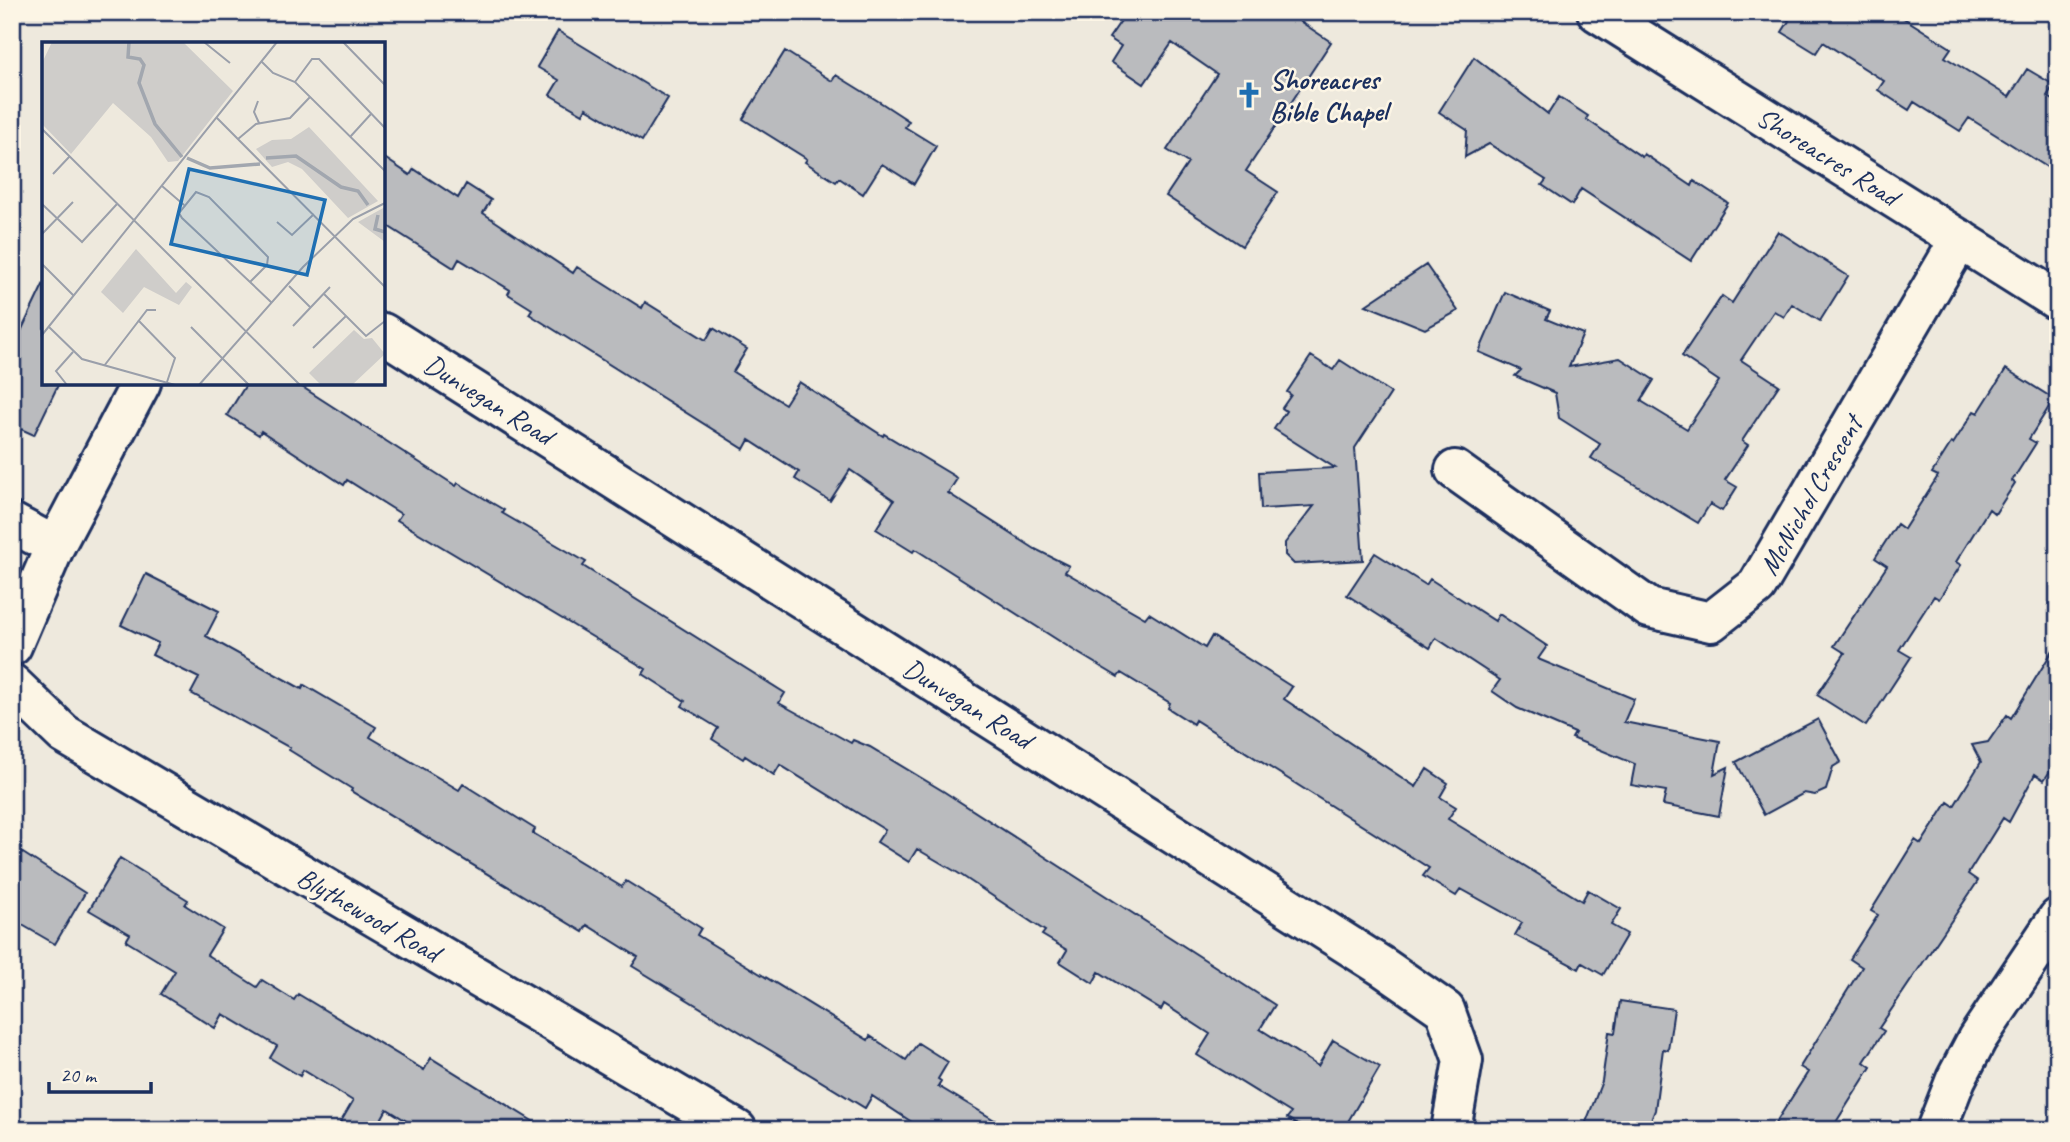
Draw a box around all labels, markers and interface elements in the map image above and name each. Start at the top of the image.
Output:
inset map [42,42,385,385]
place label: Shoreacres Bible Chapel [1270,62,1392,129]
church icon: Shoreacres Bible Chapel [1234,80,1264,110]
street label: Shoreacres Road [1750,99,1909,216]
street label: Dunvegan Road [418,346,563,455]
street label: McNichol Crescent [1751,406,1872,581]
street label: Dunvegan Road [897,650,1042,759]
street label: Blythewood Road [291,859,450,971]
scale bar [49,1051,150,1095]
text: 20 m [60,1062,98,1088]

